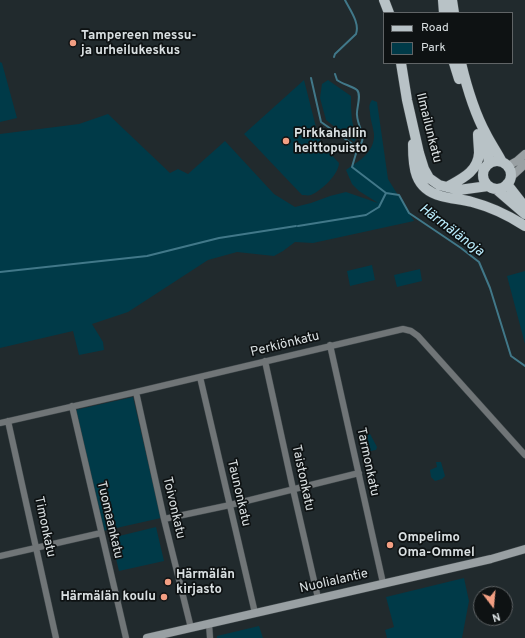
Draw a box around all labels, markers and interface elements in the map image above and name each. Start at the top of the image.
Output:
legend [383,12,513,64]
text: Road [421,20,449,36]
place label: Tampereen messu- ja urheilukeskus [81,28,197,59]
marker: Tampereen messu- ja urheilukeskus [68,38,78,48]
text: Park [421,40,446,56]
street label: Ilmailunkatu [412,91,444,165]
place label: Pirkkahallin heittopuisto [294,126,368,157]
marker: Pirkkahallin heittopuisto [281,136,291,146]
water label: Härmälänoja [415,201,487,261]
street label: Perkiönkatu [249,329,321,361]
street label: Tarmonkatu [352,426,382,498]
street label: Taistonkatu [287,443,317,513]
street label: Taunonkatu [223,458,253,528]
street label: Toivonkatu [158,475,188,541]
street label: Tuomaankatu [93,480,125,560]
street label: Timonkatu [30,495,58,559]
place label: Ompelimo Oma-Ommel [398,530,475,561]
marker: Ompelimo Oma-Ommel [385,540,395,550]
place label: Härmälän kirjasto [176,567,235,598]
street label: Nuolialantie [298,567,370,597]
marker: Härmälän kirjasto [163,577,173,587]
north arrow [473,586,513,626]
place label: Härmälän koulu [60,589,156,605]
marker: Härmälän koulu [159,592,169,602]
text: N [490,609,502,624]

